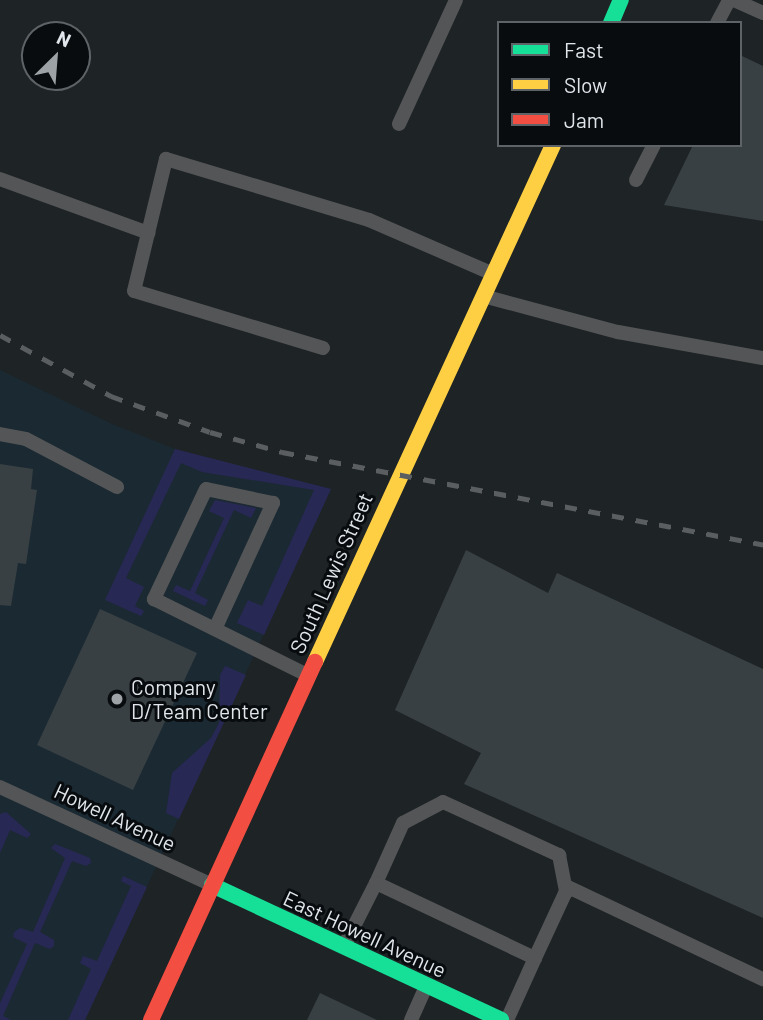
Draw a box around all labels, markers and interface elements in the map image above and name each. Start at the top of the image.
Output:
north arrow [21,21,91,91]
legend [497,21,742,147]
text: N [54,25,75,51]
text: Fast [564,37,604,62]
text: Slow [564,72,607,97]
text: Jam [564,107,604,132]
street label: South Lewis Street [284,489,378,657]
place label: Company D/Team Center [131,674,268,724]
marker: Company D/Team Center [109,691,125,707]
street label: Howell Avenue [50,778,180,856]
street label: East Howell Avenue [280,885,450,983]

